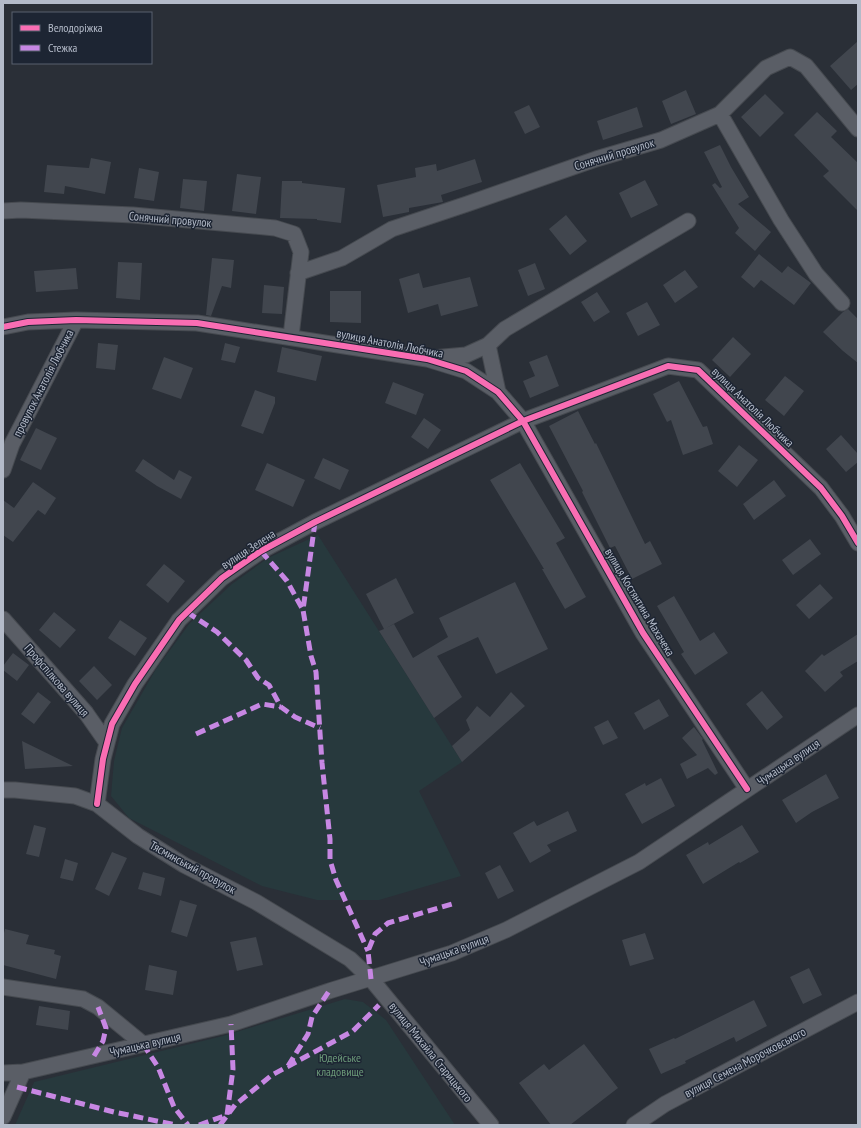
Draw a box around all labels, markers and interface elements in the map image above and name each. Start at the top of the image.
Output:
legend [12,12,152,64]
text: Велодоріжка [48,20,103,35]
text: Стежка [48,40,78,55]
street label: Сонячний провулок [572,135,656,173]
street label: Сонячний провулок [128,208,212,230]
street label: вулиця Анатолія Любчика [335,325,445,361]
street label: провулок Анатолія Любчика [9,327,77,439]
street label: вулиця Анатолія Любчика [709,364,797,450]
street label: вулиця Зелена [218,526,278,572]
street label: вулиця Костянтина Махачека [602,545,678,659]
street label: Профспілкова вулиця [21,641,93,720]
street label: Чумацька вулиця [754,735,823,788]
street label: Тясминський провулок [147,837,239,897]
street label: Чумацька вулиця [417,930,491,969]
street label: вулиця Михайла Старицького [386,999,476,1105]
street label: вулиця Семена Морочковського [682,1024,808,1100]
street label: Чумацька вулиця [108,1028,182,1059]
park label: Юдейське кладовище [316,1050,364,1079]

